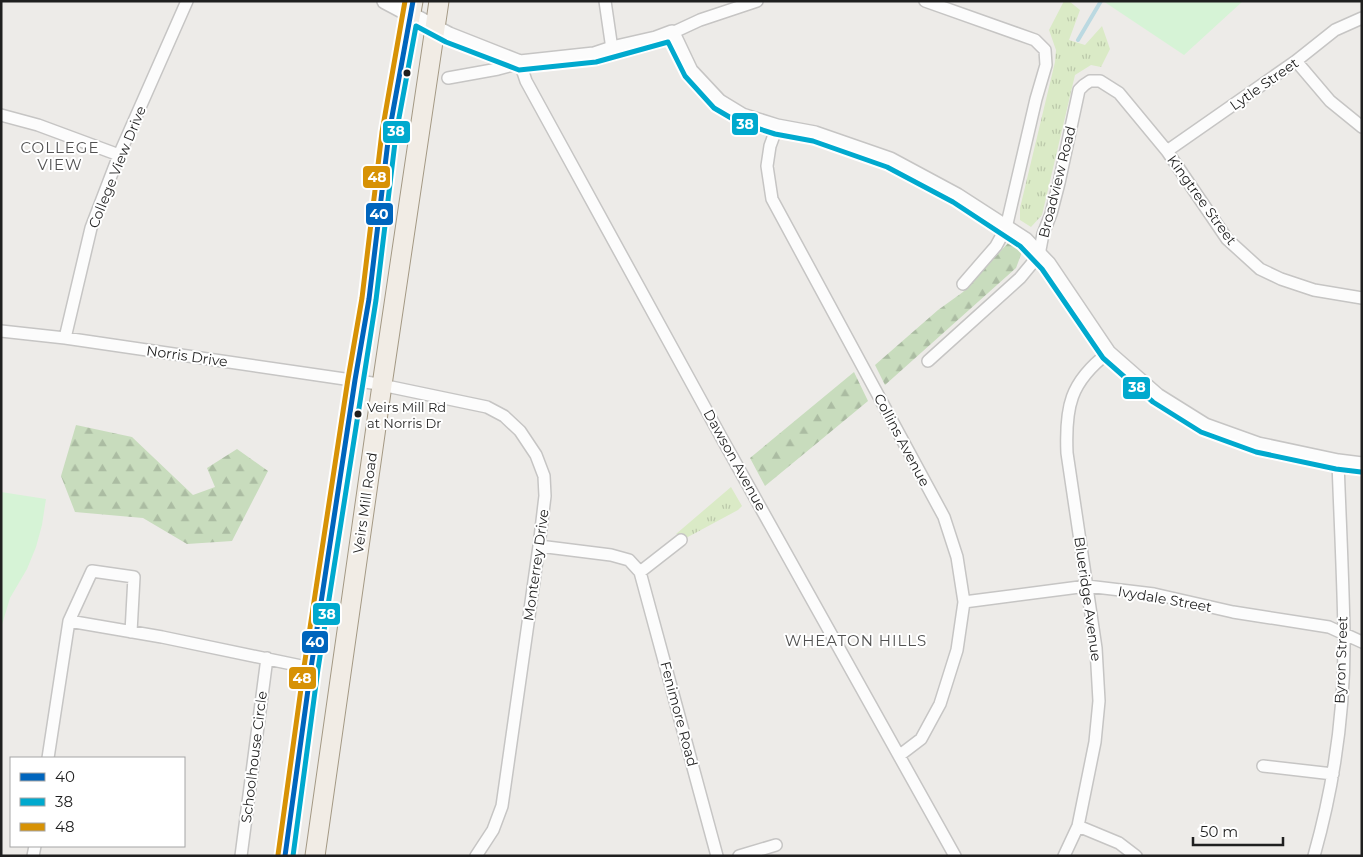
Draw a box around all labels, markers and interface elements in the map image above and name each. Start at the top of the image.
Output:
street label: Lytle Street [1226,54,1302,114]
unlabelled marker [402,68,412,78]
street label: College View Drive [84,103,150,231]
line badge: 38 [731,112,759,136]
text: 38 [735,115,754,133]
line badge: 38 [382,120,411,144]
text: 38 [386,122,405,140]
street label: Broadview Road [1034,124,1080,240]
district label: COLLEGE VIEW [21,138,100,174]
street label: Kingtree Street [1163,152,1241,249]
line badge: 48 [362,165,391,189]
text: 48 [367,168,387,186]
line badge: 40 [365,202,394,226]
text: 40 [369,205,389,223]
street label: Norris Drive [145,341,229,371]
line badge: 38 [1122,376,1151,400]
text: 38 [1127,378,1146,396]
street label: Collins Avenue [870,391,934,489]
place label: Veirs Mill Rd at Norris Dr [367,399,446,431]
street label: Dawson Avenue [700,406,770,514]
marker: Veirs Mill Rd at Norris Dr [353,409,363,419]
street label: Veirs Mill Road [349,451,381,555]
street label: Monterrey Drive [519,508,553,622]
street label: Blueridge Avenue [1070,536,1106,662]
street label: Ivydale Street [1117,582,1214,616]
line badge: 38 [312,602,341,626]
text: 38 [317,605,336,623]
street label: Byron Street [1330,615,1352,704]
line badge: 40 [301,630,329,654]
district label: WHEATON HILLS [785,631,927,650]
text: 40 [305,633,325,651]
street label: Fenimore Road [656,659,702,769]
line badge: 48 [288,666,317,690]
text: 48 [292,669,312,687]
street label: Schoolhouse Circle [237,690,271,824]
legend [10,757,185,847]
text: 40 [55,767,75,786]
text: 38 [55,792,73,811]
scale bar [1193,814,1283,846]
text: 48 [55,817,75,836]
text: 50 m [1200,822,1238,841]

